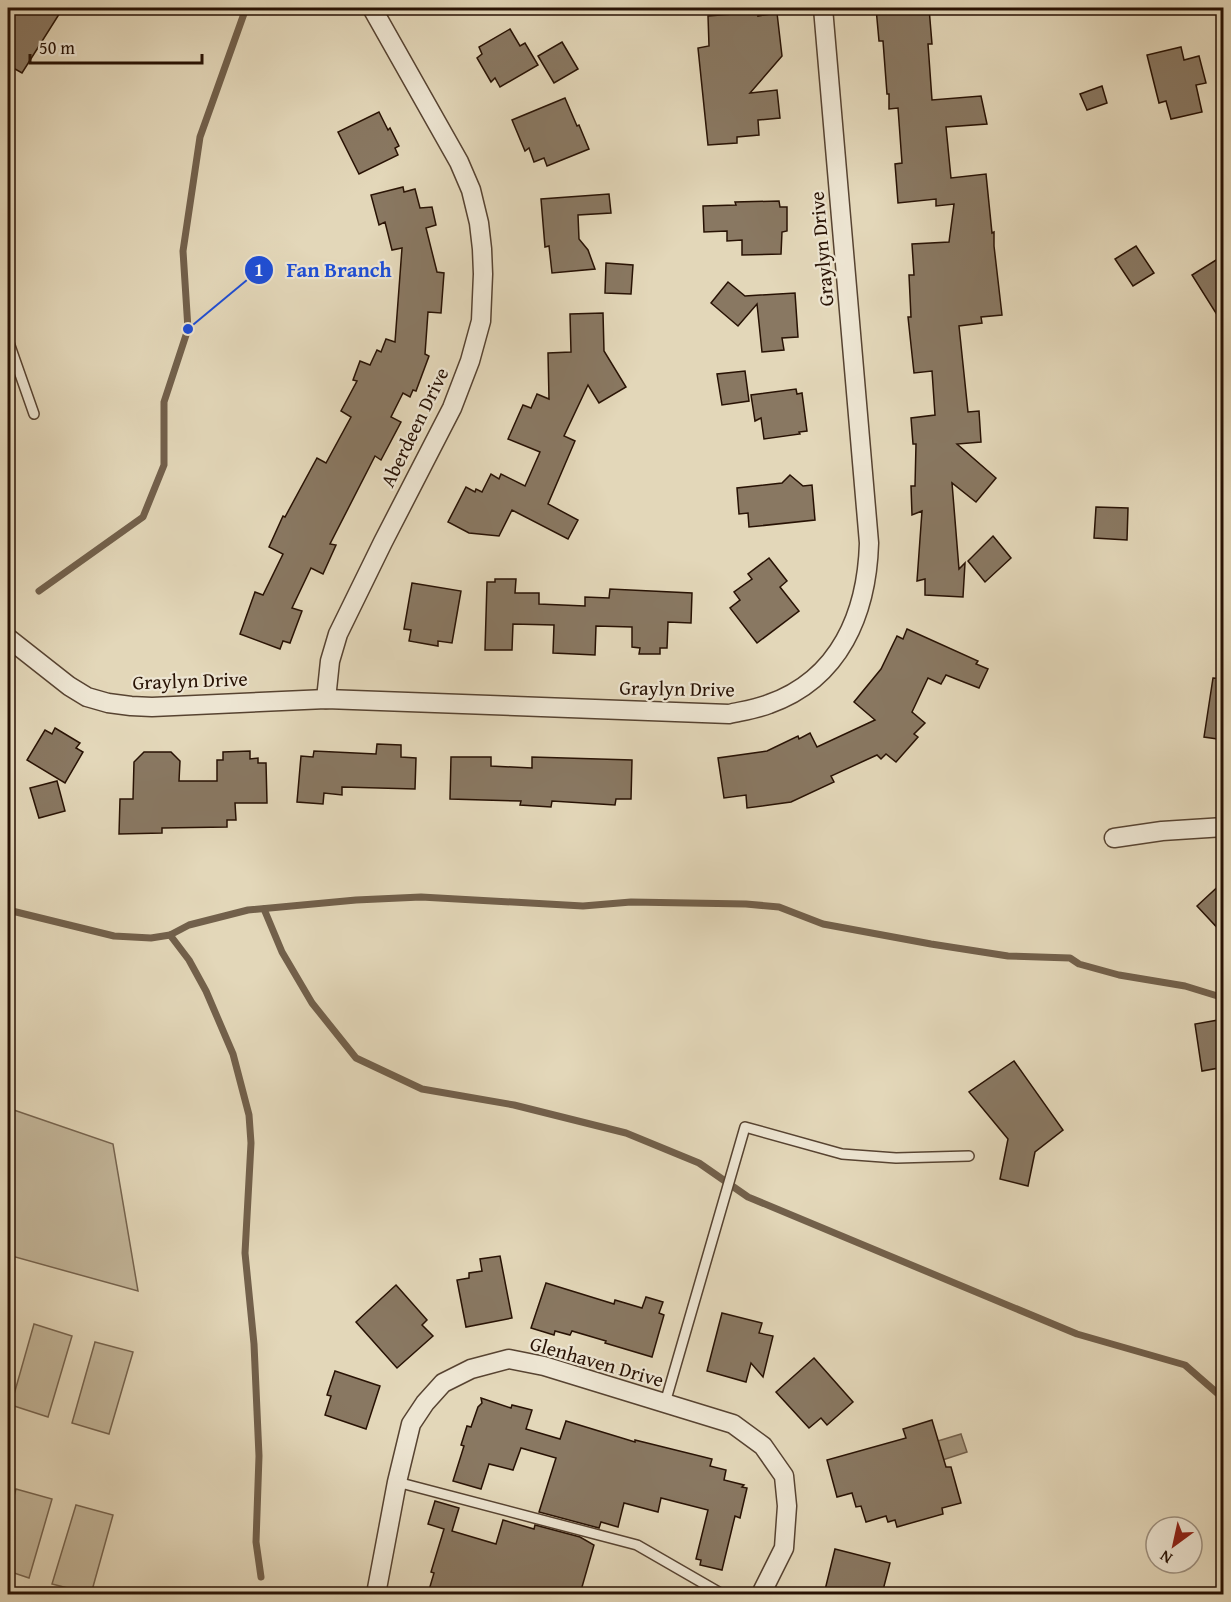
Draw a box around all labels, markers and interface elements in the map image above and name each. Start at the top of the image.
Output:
scale bar [30,27,202,65]
text: 50 m [39,34,75,61]
street label: Graylyn Drive [802,190,840,308]
callout: Fan Branch [244,251,404,290]
text: Fan Branch [286,254,392,285]
text: 1 [254,256,264,283]
street label: Aberdeen Drive [373,362,455,492]
street label: Graylyn Drive [132,663,248,697]
street label: Graylyn Drive [619,672,735,704]
street label: Glenhaven Drive [527,1328,667,1394]
north arrow [1144,1515,1204,1575]
text: N [1155,1544,1177,1571]

